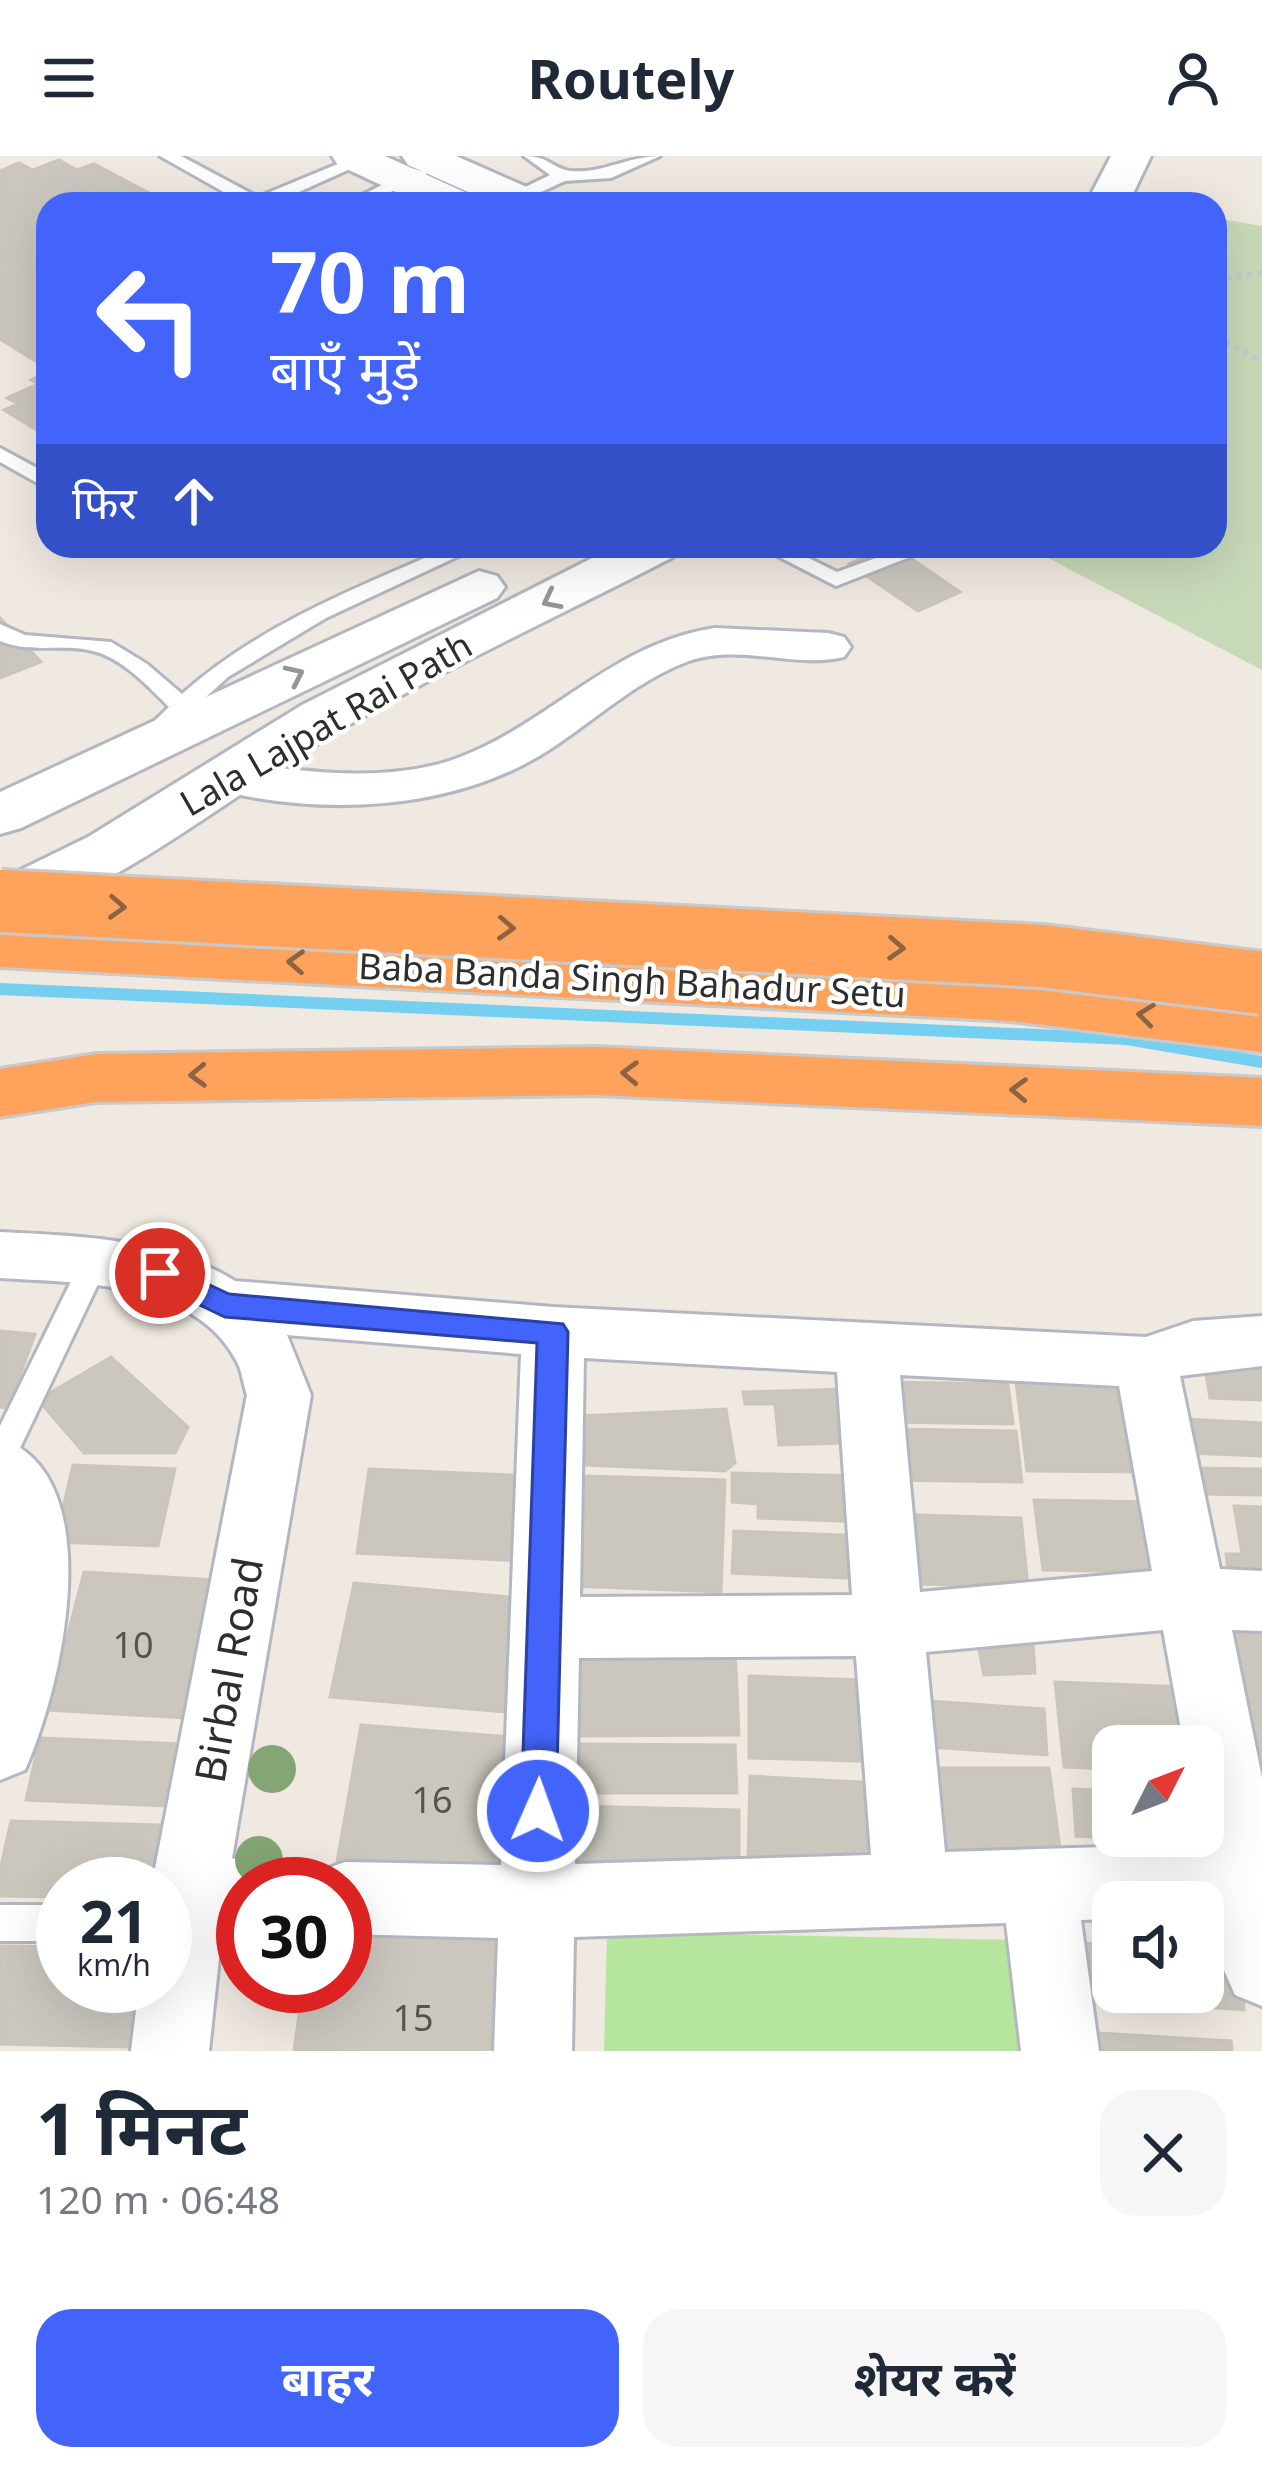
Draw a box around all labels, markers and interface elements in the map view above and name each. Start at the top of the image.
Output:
text: Routely [528,41,734,115]
icon: menu [36,45,102,111]
icon: person [1160,45,1226,111]
text: 70 m [270,223,470,338]
icon: left [72,240,228,396]
text: बाएँ मुड़ें [270,332,420,406]
icon: ahead [161,468,227,534]
text: फिर [72,471,137,532]
one-way arrow [541,585,563,608]
street label: Lala Lajpat Rai Path [171,620,481,827]
one-way arrow [283,666,304,689]
one-way arrow [108,894,127,920]
one-way arrow [497,915,516,941]
one-way arrow [887,935,906,961]
street label: Baba Banda Singh Bahadur Setu [357,941,907,1018]
one-way arrow [286,949,305,975]
one-way arrow [1136,1003,1156,1029]
one-way arrow [620,1060,639,1086]
one-way arrow [188,1062,207,1088]
one-way arrow [1009,1077,1028,1103]
pin [109,1222,211,1324]
icon: arrive [127,1240,193,1306]
street label: Birbal Road [180,1553,275,1787]
house number: 10 [112,1620,154,1669]
north arrow [1092,1725,1224,1857]
map controls [1092,1725,1224,2013]
position arrow [475,1748,601,1874]
house number: 16 [411,1775,453,1824]
speed limit sign: 30 [216,1857,372,2013]
text: 21 [80,1879,148,1961]
button: sound [1092,1881,1224,2013]
text: km/h [77,1944,151,1985]
house number: 15 [392,1993,434,2042]
text: 1 मिनट [36,2078,247,2176]
button: close [1100,2090,1226,2216]
text: 120 m · 06:48 [36,2172,280,2225]
button: बाहर [36,2309,619,2447]
button: शेयर करें [643,2309,1226,2447]

